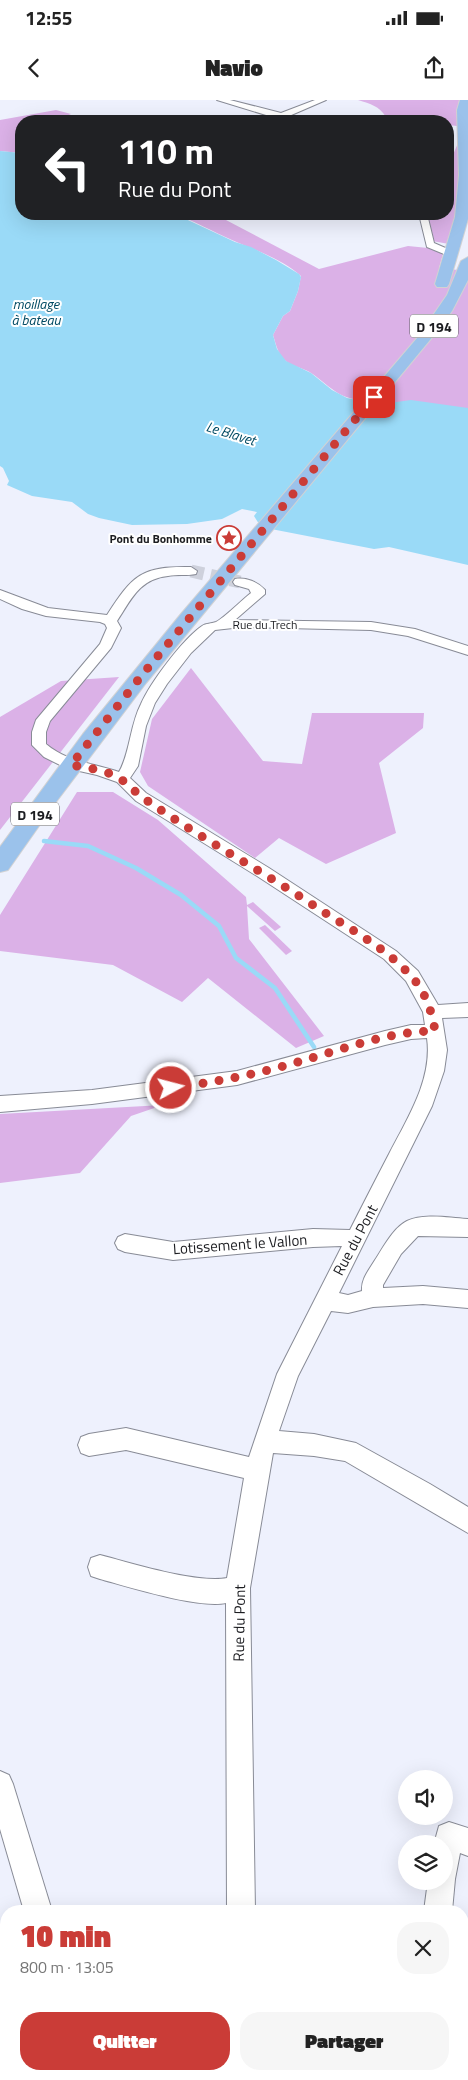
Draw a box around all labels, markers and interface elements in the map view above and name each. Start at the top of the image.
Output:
text: 12:55 [25,3,72,32]
text: Navio [205,51,263,85]
icon: back [20,54,48,82]
icon: share [420,54,448,82]
text: 110 m [118,124,214,178]
icon: left [35,135,100,200]
text: Rue du Pont [118,172,231,206]
water label: moillage à bateau [12,293,62,330]
road number: D 194 [410,315,458,338]
pin [353,376,395,418]
icon: arrive [360,383,388,411]
water label: Le Blavet [204,416,260,451]
place icon: Pont du Bonhomme [216,525,242,551]
place label: Pont du Bonhomme [109,529,212,548]
street label: Rue du Trech [233,615,297,634]
road number: D 194 [11,802,59,826]
position arrow [144,1061,196,1113]
street label: Rue du Pont [327,1200,384,1280]
street label: Lotissement le Vallon [172,1228,308,1260]
street label: Rue du Pont [227,1583,251,1662]
map controls [398,1770,453,1890]
button: sound [398,1770,453,1825]
button: layers [398,1835,453,1890]
text: 10 min [20,1913,111,1959]
button: close [397,1922,449,1974]
text: 800 m · 13:05 [20,1955,114,1979]
button: Quitter [20,2012,230,2070]
button: Partager [240,2012,449,2070]

